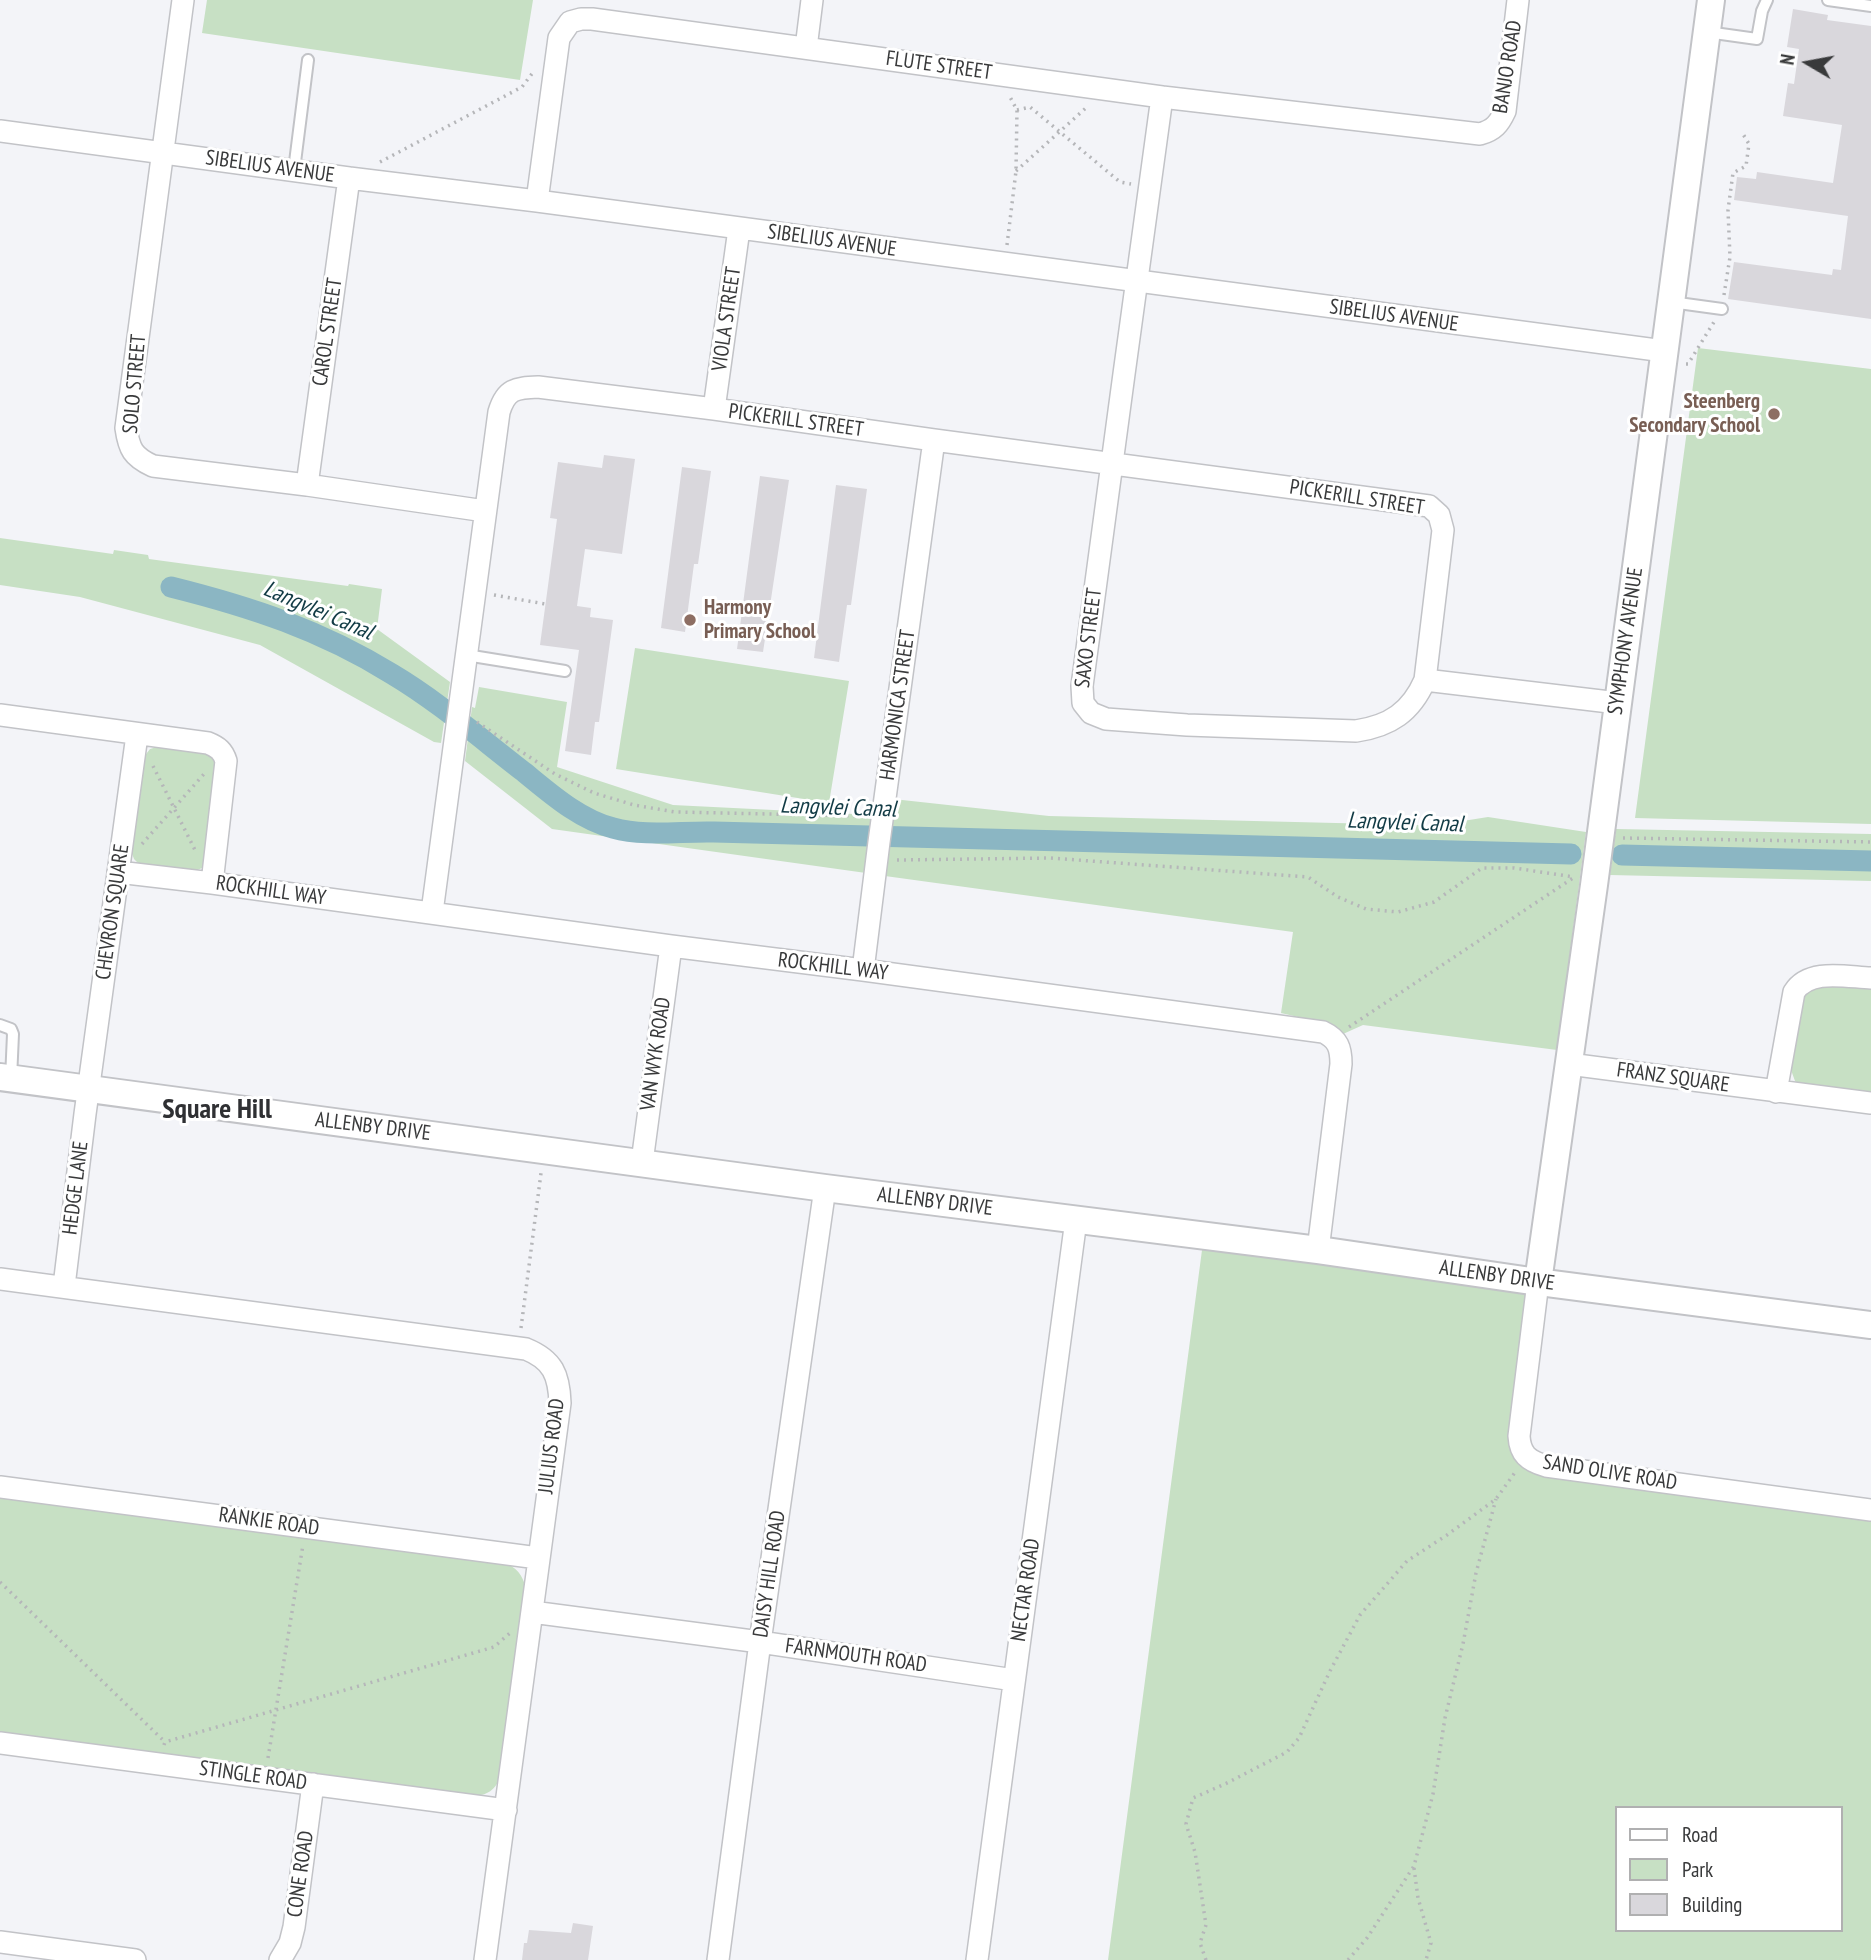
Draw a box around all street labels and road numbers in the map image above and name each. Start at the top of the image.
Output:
street label: BANJO ROAD [1488,19,1528,115]
street label: FLUTE STREET [884,46,994,86]
street label: SIBELIUS AVENUE [204,145,336,189]
street label: SIBELIUS AVENUE [766,219,898,263]
street label: VIOLA STREET [707,265,747,373]
street label: CAROL STREET [308,276,348,388]
street label: SIBELIUS AVENUE [1328,294,1460,338]
street label: SOLO STREET [118,333,152,435]
street label: PICKERILL STREET [727,399,865,443]
street label: PICKERILL STREET [1288,475,1426,521]
street label: SYMPHONY AVENUE [1603,566,1649,716]
street label: SAXO STREET [1070,587,1108,689]
street label: HARMONICA STREET [875,628,921,782]
street label: CHEVRON SQUARE [91,842,135,982]
street label: ROCKHILL WAY [214,871,328,911]
street label: ROCKHILL WAY [776,948,890,986]
street label: VAN WYK ROAD [636,996,676,1112]
street label: FRANZ SQUARE [1615,1058,1731,1098]
street label: ALLENBY DRIVE [314,1107,432,1147]
street label: HEDGE LANE [58,1140,94,1236]
street label: ALLENBY DRIVE [876,1182,994,1222]
street label: ALLENBY DRIVE [1438,1255,1556,1297]
street label: JULIUS ROAD [534,1397,570,1495]
street label: SAND OLIVE ROAD [1541,1450,1679,1496]
street label: RANKIE ROAD [217,1502,321,1542]
street label: DAISY HILL ROAD [749,1509,791,1639]
street label: NECTAR ROAD [1006,1537,1046,1643]
street label: FARNMOUTH ROAD [784,1634,928,1678]
street label: STINGLE ROAD [197,1756,309,1796]
street label: CONE ROAD [282,1829,320,1919]

